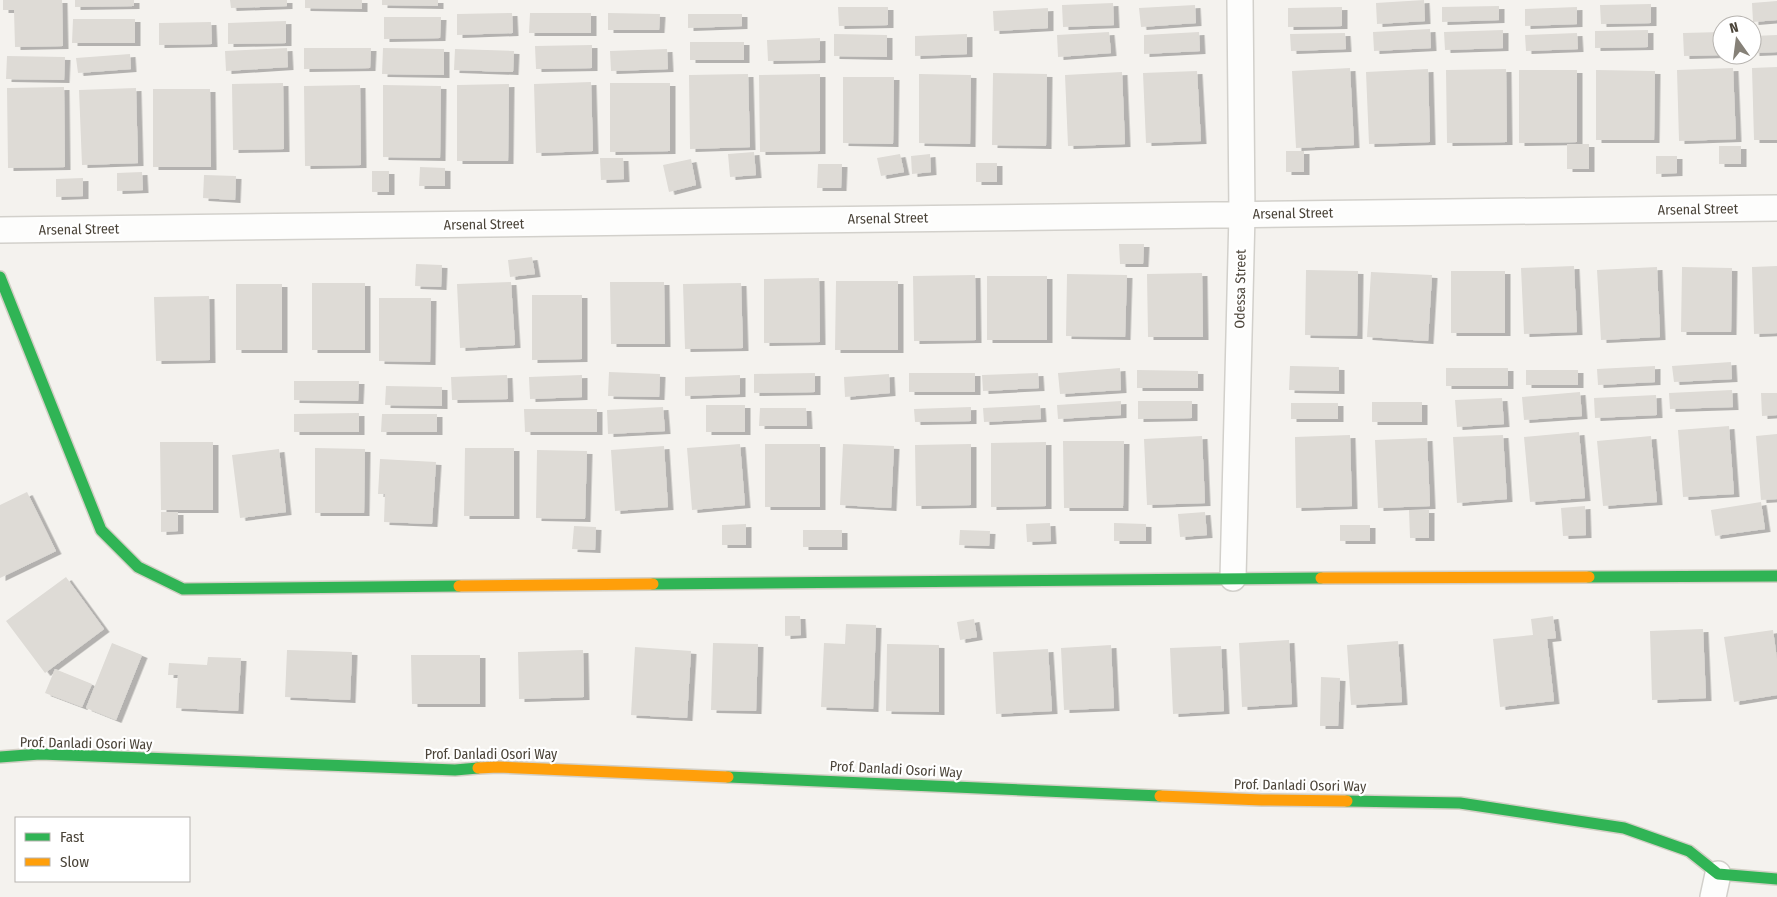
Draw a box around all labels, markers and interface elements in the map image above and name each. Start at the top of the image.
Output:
north arrow [1712,15,1762,65]
text: N [1728,19,1740,37]
street label: Arsenal Street [1658,200,1739,219]
street label: Arsenal Street [1253,204,1334,223]
street label: Arsenal Street [848,209,929,228]
street label: Arsenal Street [444,215,525,234]
street label: Arsenal Street [39,220,120,239]
street label: Odessa Street [1231,249,1250,329]
street label: Prof. Danladi Osori Way [20,734,153,753]
street label: Prof. Danladi Osori Way [425,746,558,763]
street label: Prof. Danladi Osori Way [829,758,963,781]
street label: Prof. Danladi Osori Way [1234,776,1367,795]
legend [15,817,190,882]
text: Fast [60,828,84,846]
text: Slow [60,853,89,871]

